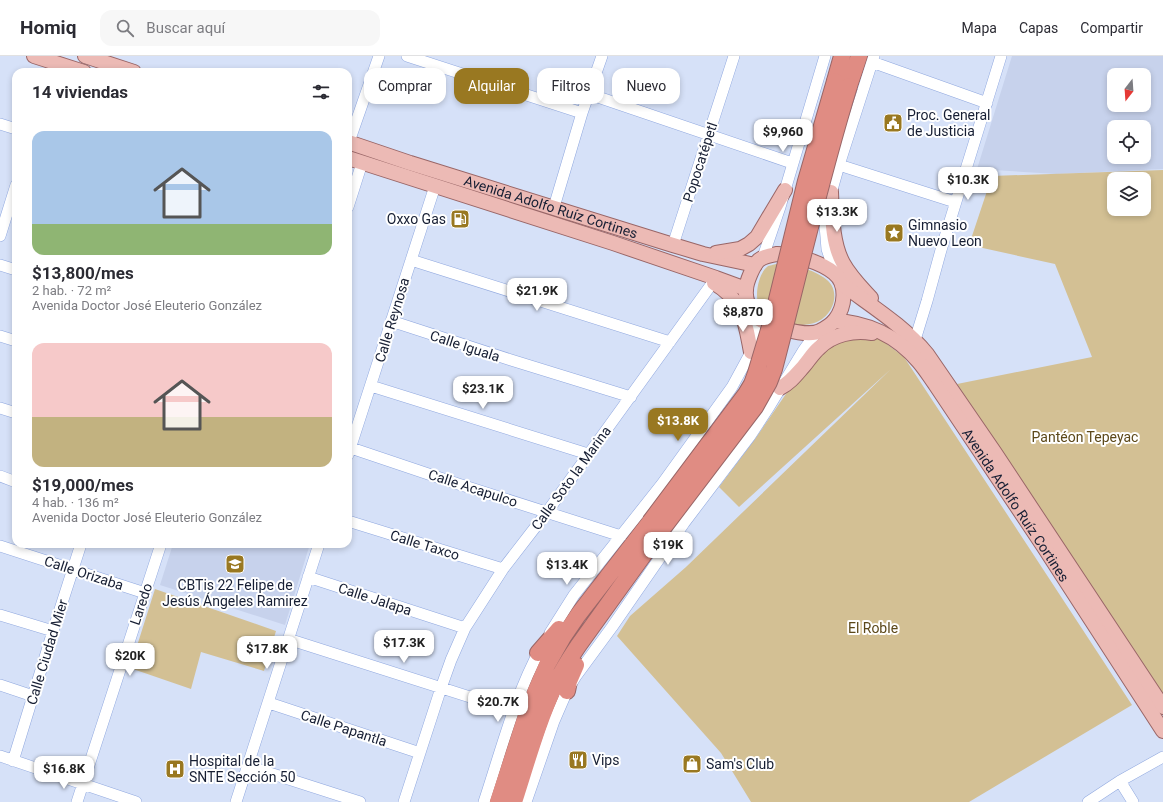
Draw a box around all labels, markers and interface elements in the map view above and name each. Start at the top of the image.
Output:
search box [100,10,380,46]
text: Homiq [20,16,76,39]
icon: search [114,17,136,39]
text: Buscar aquí [146,19,225,37]
text: Mapa [962,20,997,36]
text: Capas [1019,20,1058,36]
text: Compartir [1080,20,1143,36]
chip: Comprar [364,68,446,104]
chip: Alquilar [454,68,529,104]
chip: Filtros [537,68,604,104]
chip: Nuevo [612,68,680,104]
north arrow [1107,68,1151,112]
map controls [1107,68,1151,216]
icon: filters [310,81,332,103]
text: 14 viviendas [32,82,128,102]
place label: Proc. General de Justicia [907,107,991,139]
public building icon: Proc. General de Justicia [882,112,904,134]
pin: $9,960 [750,119,816,153]
street label: Popocatépetl [680,120,720,204]
button: locate [1107,120,1151,164]
text: $9,960 [763,124,803,139]
icon: home [146,157,218,229]
pin: $10.3K [935,167,1001,201]
street label: Avenida Adolfo Ruíz Cortines [462,172,640,241]
text: $10.3K [947,172,989,187]
button: layers [1107,172,1151,216]
pin: $13.3K [804,199,870,233]
text: $13.3K [816,204,858,219]
fuel station icon: Oxxo Gas [449,208,471,230]
place label: Oxxo Gas [387,211,446,227]
place label: Gimnasio Nuevo Leon [908,217,982,249]
place icon: Gimnasio Nuevo Leon [883,222,905,244]
text: $13,800/mes [32,263,134,283]
street label: Calle Reynosa [372,276,412,364]
pin: $21.9K [504,278,570,312]
text: 2 hab. · 72 m² [32,283,111,298]
text: $21.9K [516,283,558,298]
text: Avenida Doctor José Eleuterio González [32,298,262,313]
pin: $8,870 [710,299,776,333]
text: $8,870 [723,304,763,319]
street label: Calle Iguala [428,327,502,365]
icon: home [146,369,218,441]
pin: $23.1K [450,376,516,410]
text: $23.1K [462,381,504,396]
pin: $13.8K [645,408,711,442]
text: $13.8K [657,413,699,428]
street label: Calle Soto la Marina [528,423,614,533]
street label: Avenida Adolfo Ruíz Cortines [959,425,1072,585]
park label: Pantéon Tepeyac [1032,429,1138,445]
street label: Calle Acapulco [426,466,520,510]
text: $19,000/mes [32,475,134,495]
text: 4 hab. · 136 m² [32,495,119,510]
text: Avenida Doctor José Eleuterio González [32,510,262,525]
street label: Calle Taxco [388,527,462,563]
pin: $19K [644,532,692,566]
text: $19K [653,537,683,552]
pin: $13.4K [534,552,600,586]
street label: Calle Orizaba [42,553,126,593]
school or university icon: CBTis 22 Felipe de Jesús Ángeles Ramirez [224,553,246,575]
text: $13.4K [546,557,588,572]
place label: CBTis 22 Felipe de Jesús Ángeles Ramirez [162,577,308,609]
street label: Calle Jalapa [336,580,414,618]
street label: Laredo [127,581,155,627]
street label: Calle Ciudad Mier [23,597,71,707]
park label: El Roble [848,620,898,636]
pin: $17.3K [371,630,437,664]
text: $17.3K [383,635,425,650]
pin: $17.8K [234,636,300,670]
text: $17.8K [246,641,288,656]
pin: $20K [106,643,154,677]
text: $20K [115,648,145,663]
pin: $20.7K [465,689,531,723]
text: $20.7K [477,694,519,709]
street label: Calle Papantla [299,707,389,749]
restaurant icon: Vips [567,749,589,771]
place label: Vips [592,752,619,768]
place label: Hospital de la SNTE Sección 50 [189,753,296,785]
shop icon: Sam's Club [681,753,703,775]
pin: $16.8K [31,756,97,790]
place label: Sam's Club [706,756,774,772]
hospital icon: Hospital de la SNTE Sección 50 [164,758,186,780]
text: $16.8K [43,761,85,776]

